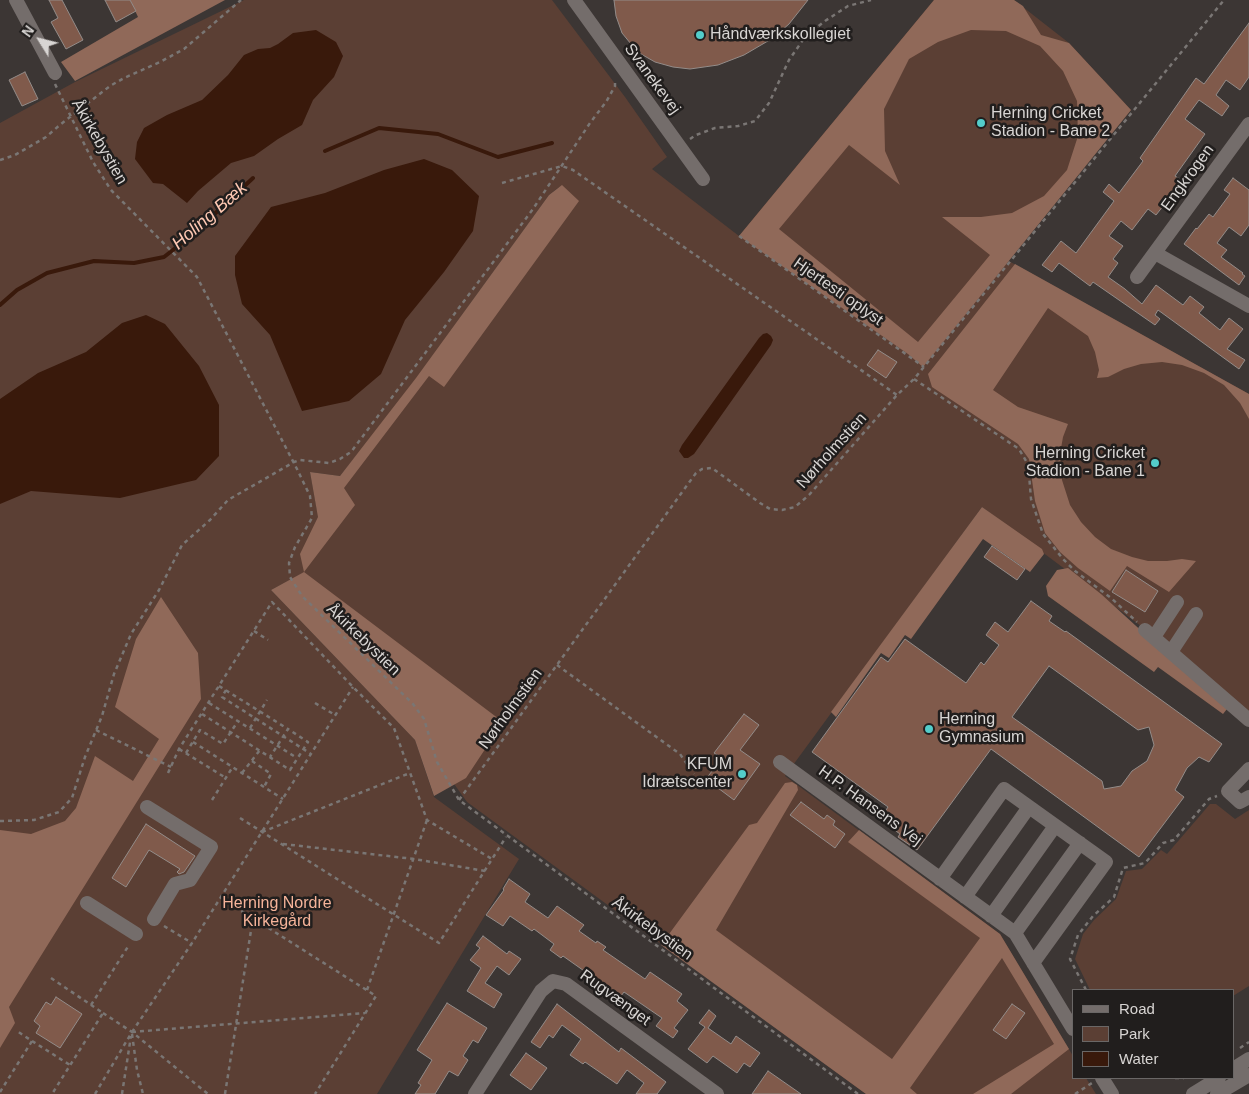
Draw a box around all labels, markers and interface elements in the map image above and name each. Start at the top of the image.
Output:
north arrow [15,15,65,65]
text: N [18,22,37,40]
place label: Håndværkskollegiet [710,25,851,45]
marker: Håndværkskollegiet [694,29,706,41]
street label: Svanekevej [620,40,684,118]
street label: Åkirkebystien [67,96,131,188]
place label: Herning Cricket Stadion - Bane 2 [991,104,1110,142]
marker: Herning Cricket Stadion - Bane 2 [975,117,987,129]
street label: Engkrogen [1157,141,1219,215]
water label: Holing Bæk [168,177,252,255]
street label: Hjertesti oplyst [790,254,886,330]
street label: Nørholmstien [793,409,871,493]
place label: Herning Cricket Stadion - Bane 1 [1026,444,1145,482]
marker: Herning Cricket Stadion - Bane 1 [1149,457,1161,469]
street label: Åkirkebystien [322,600,404,680]
street label: Nørholmstien [475,665,547,753]
place label: Herning Gymnasium [939,710,1024,748]
marker: Herning Gymnasium [923,723,935,735]
place label: KFUM Idrætscenter [642,755,732,793]
street label: H.P. Hansens Vej [814,762,926,850]
marker: KFUM Idrætscenter [736,768,748,780]
street label: Åkirkebystien [608,893,696,965]
park label: Herning Nordre Kirkegård [222,894,332,932]
street label: Rugvænget [576,966,654,1030]
legend [1072,989,1234,1079]
text: Road [1119,1000,1155,1017]
text: Park [1119,1025,1150,1042]
text: Water [1119,1050,1158,1067]

